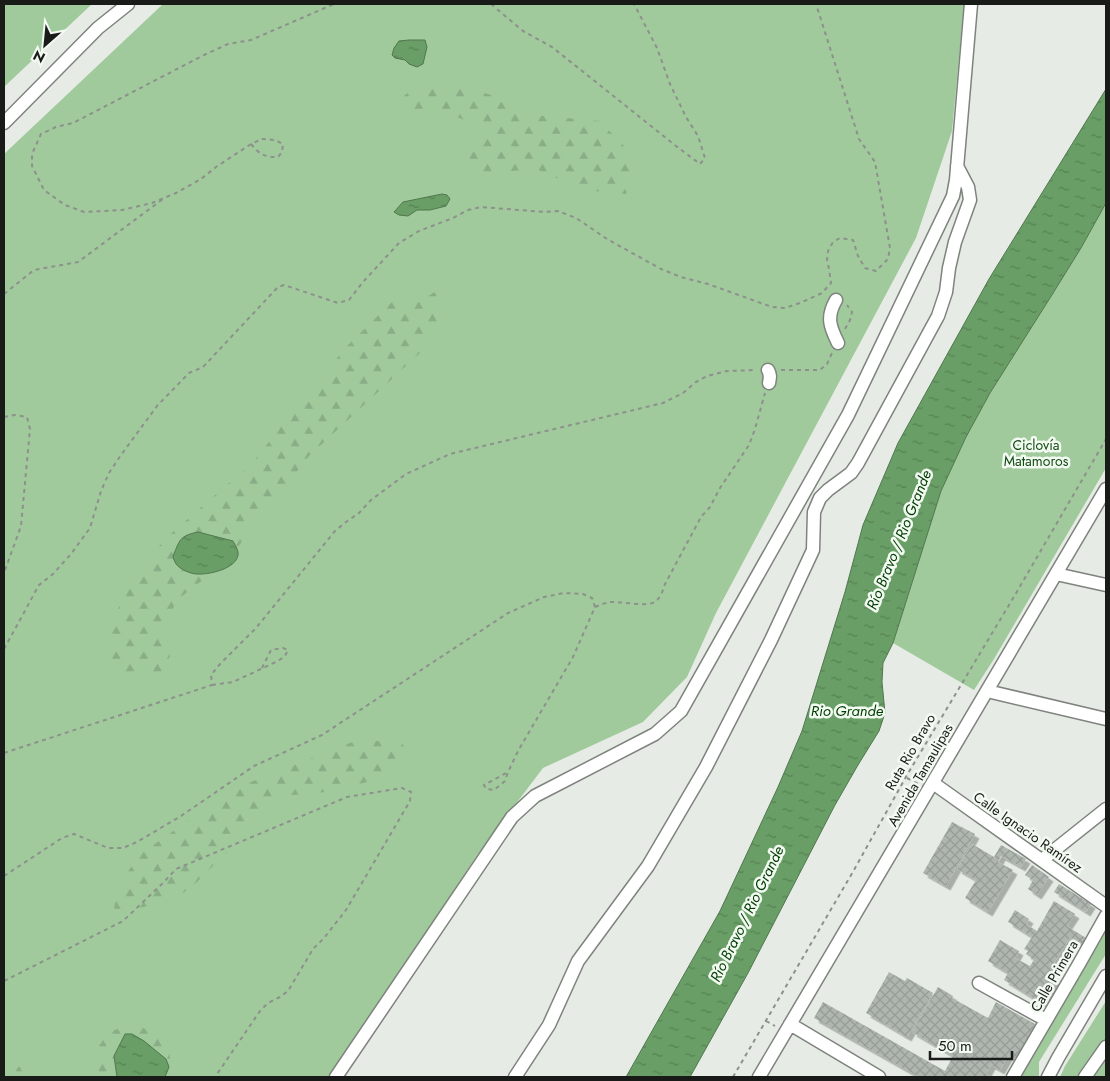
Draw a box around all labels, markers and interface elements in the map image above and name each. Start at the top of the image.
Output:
north arrow [20,20,70,70]
text: N [30,45,49,68]
park label: Ciclovía Matamoros [1004,435,1069,471]
water label: Río Bravo / Rio Grande [861,466,937,613]
water label: Rio Grande [811,700,884,722]
street label: Ruta Rio Bravo [880,710,940,794]
street label: Avenida Tamaulipas [882,720,958,830]
street label: Calle Ignacio Ramírez [969,787,1087,878]
water label: Río Bravo / Rio Grande [704,842,790,986]
street label: Calle Primera [1025,936,1083,1016]
scale bar [930,1028,1012,1060]
text: 50 m [938,1035,972,1057]

